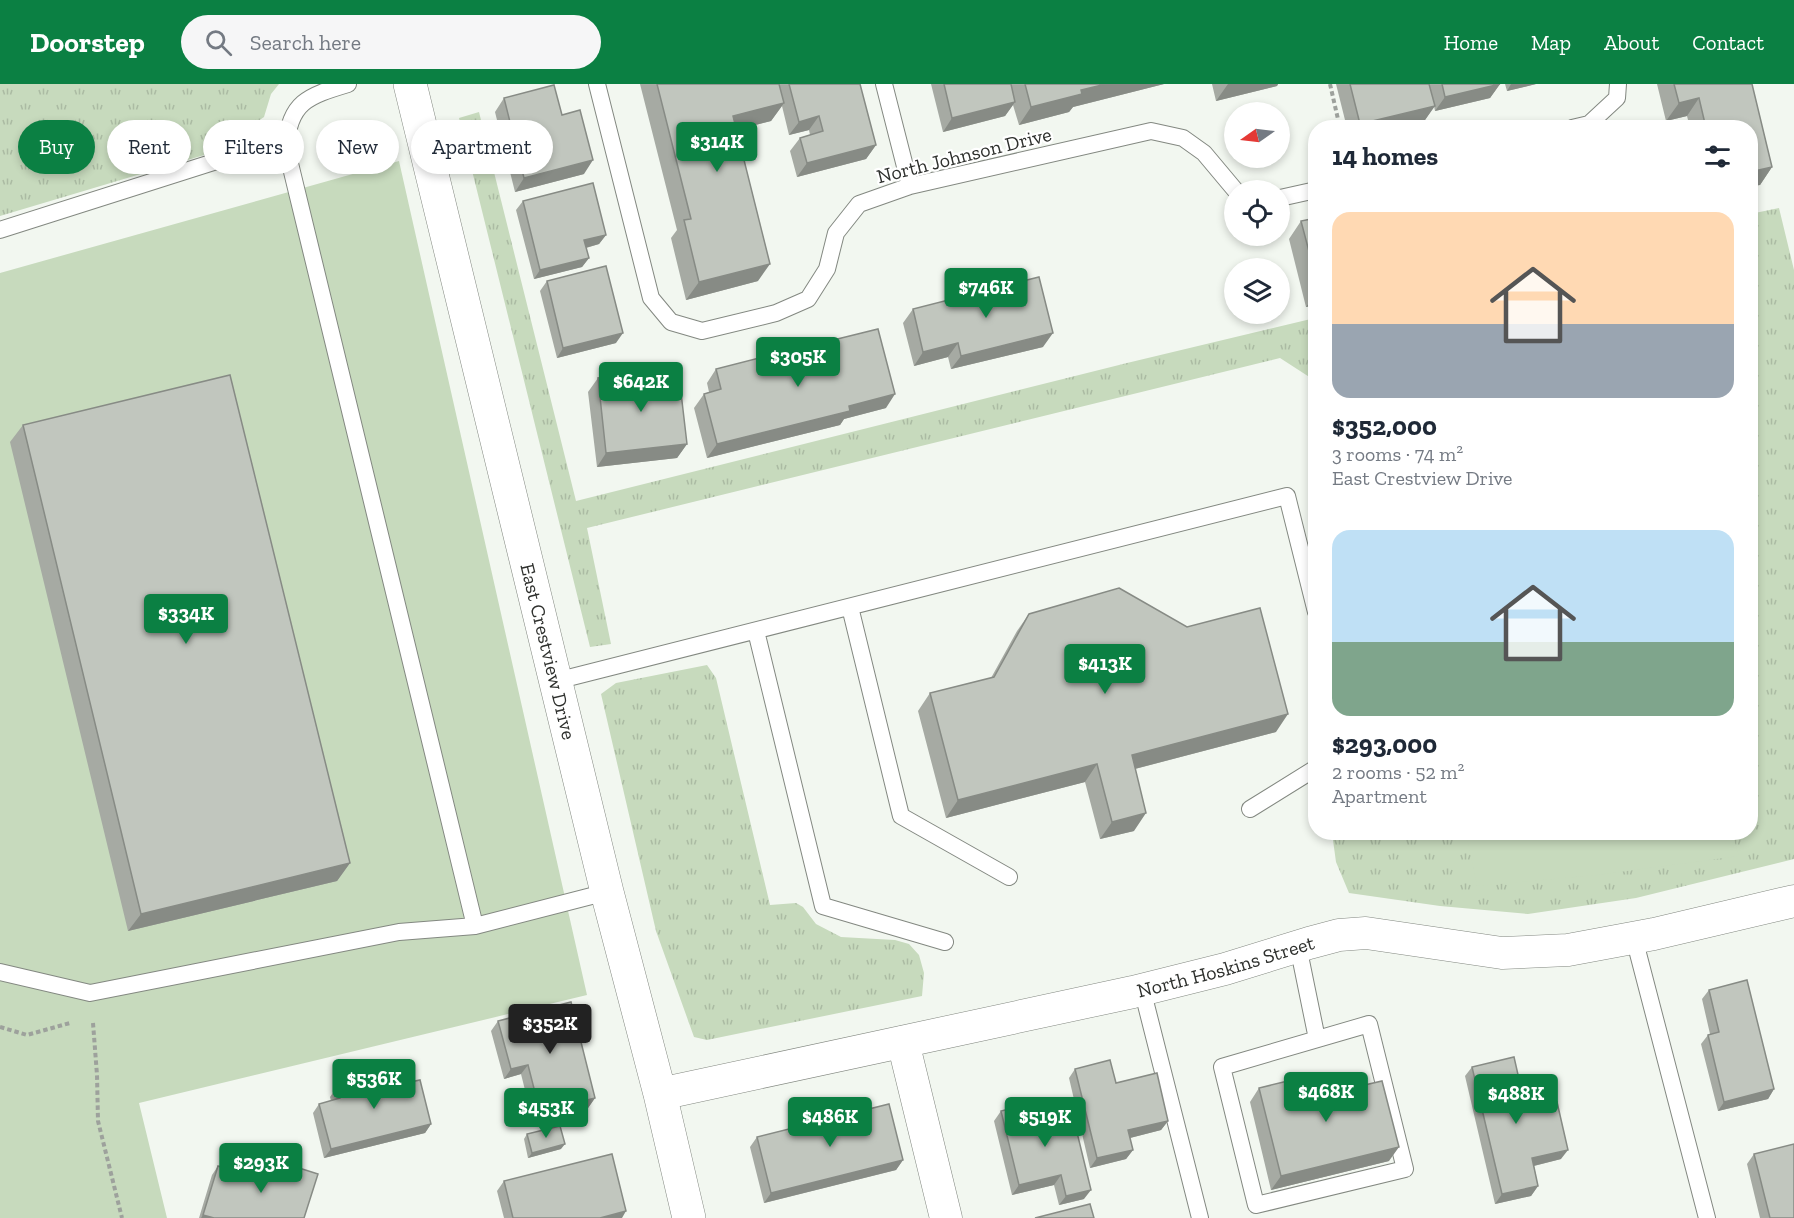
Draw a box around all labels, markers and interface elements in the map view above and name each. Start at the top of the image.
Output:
search box [181,15,601,69]
text: Doorstep [30,26,145,59]
icon: search [202,26,235,59]
text: Search here [250,29,361,56]
text: Home [1444,30,1498,55]
text: Map [1531,30,1571,55]
text: About [1604,30,1659,55]
text: Contact [1692,30,1764,55]
north arrow [1224,102,1290,168]
map controls [1224,102,1290,324]
chip: Buy [18,120,95,174]
chip: Rent [107,120,191,174]
chip: Filters [203,120,304,174]
chip: New [316,120,399,174]
chip: Apartment [411,120,553,174]
pin: $314K [675,122,759,173]
street label: North Johnson Drive [874,122,1054,188]
text: $314K [690,129,744,153]
text: 14 homes [1332,140,1438,172]
icon: filters [1701,140,1734,173]
button: locate [1224,180,1290,246]
icon: home [1479,251,1587,359]
button: layers [1224,258,1290,324]
pin: $746K [944,268,1028,319]
text: $746K [959,275,1013,299]
pin: $305K [756,337,840,388]
text: $305K [770,344,826,368]
pin: $642K [599,362,683,413]
text: $642K [613,369,669,393]
text: $352,000 [1332,410,1437,442]
text: 3 rooms · 74 m² [1332,442,1463,466]
text: East Crestview Drive [1332,466,1513,490]
street label: East Crestview Drive [515,561,581,742]
icon: home [1479,569,1587,677]
pin: $334K [144,594,228,645]
text: $334K [158,601,214,625]
pin: $413K [1063,644,1147,695]
text: $413K [1078,651,1132,675]
text: $293,000 [1332,728,1437,760]
text: 2 rooms · 52 m² [1332,760,1465,784]
text: Apartment [1332,784,1427,808]
street label: North Hoskins Street [1134,930,1317,1003]
pin: $352K [508,1004,592,1055]
text: $352K [522,1011,578,1035]
pin: $536K [332,1059,416,1110]
text: $536K [346,1066,402,1090]
pin: $468K [1284,1072,1368,1123]
pin: $488K [1474,1074,1558,1125]
text: $468K [1298,1079,1354,1103]
text: $488K [1488,1081,1544,1105]
pin: $453K [504,1088,588,1139]
text: $453K [518,1095,574,1119]
pin: $486K [788,1097,872,1148]
pin: $519K [1003,1097,1087,1148]
text: $486K [802,1104,858,1128]
text: $519K [1019,1104,1071,1128]
pin: $293K [219,1143,303,1194]
text: $293K [233,1150,289,1174]

